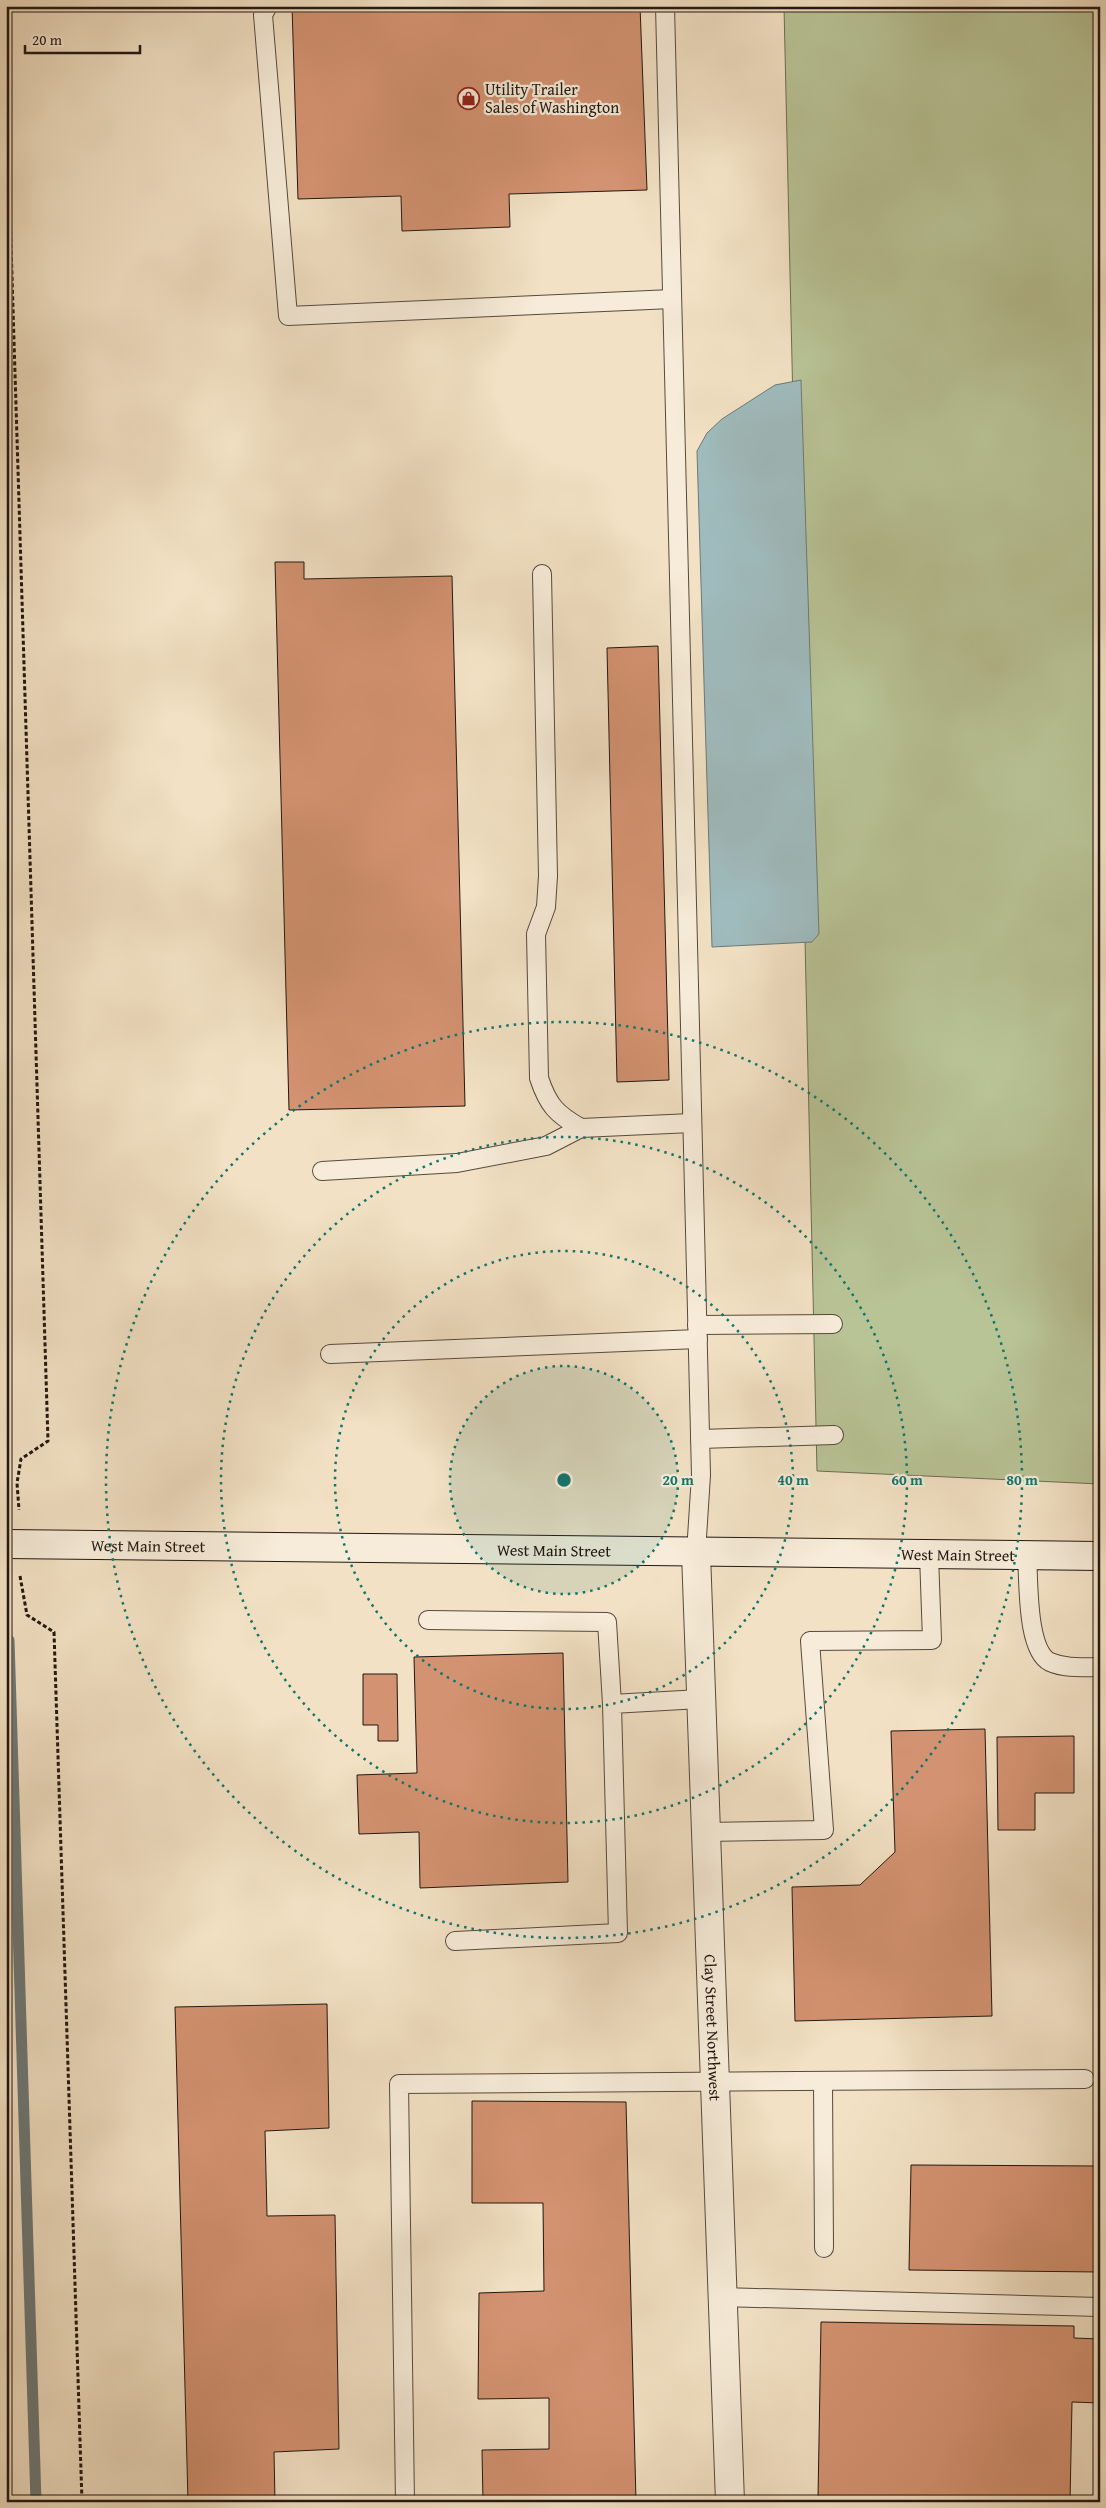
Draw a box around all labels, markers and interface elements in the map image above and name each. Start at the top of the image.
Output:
scale bar [25,22,140,54]
text: 20 m [32,29,63,50]
place label: Utility Trailer Sales of Washington [485,77,619,119]
shop icon: Utility Trailer Sales of Washington [457,86,481,110]
text: 20 m [662,1469,694,1490]
text: 40 m [777,1469,809,1490]
text: 60 m [891,1469,923,1490]
text: 80 m [1006,1469,1038,1490]
centre of rings [555,1471,573,1489]
street label: West Main Street [91,1533,206,1558]
street label: West Main Street [497,1537,612,1563]
street label: West Main Street [901,1542,1016,1567]
street label: Clay Street Northwest [698,1954,728,2102]

